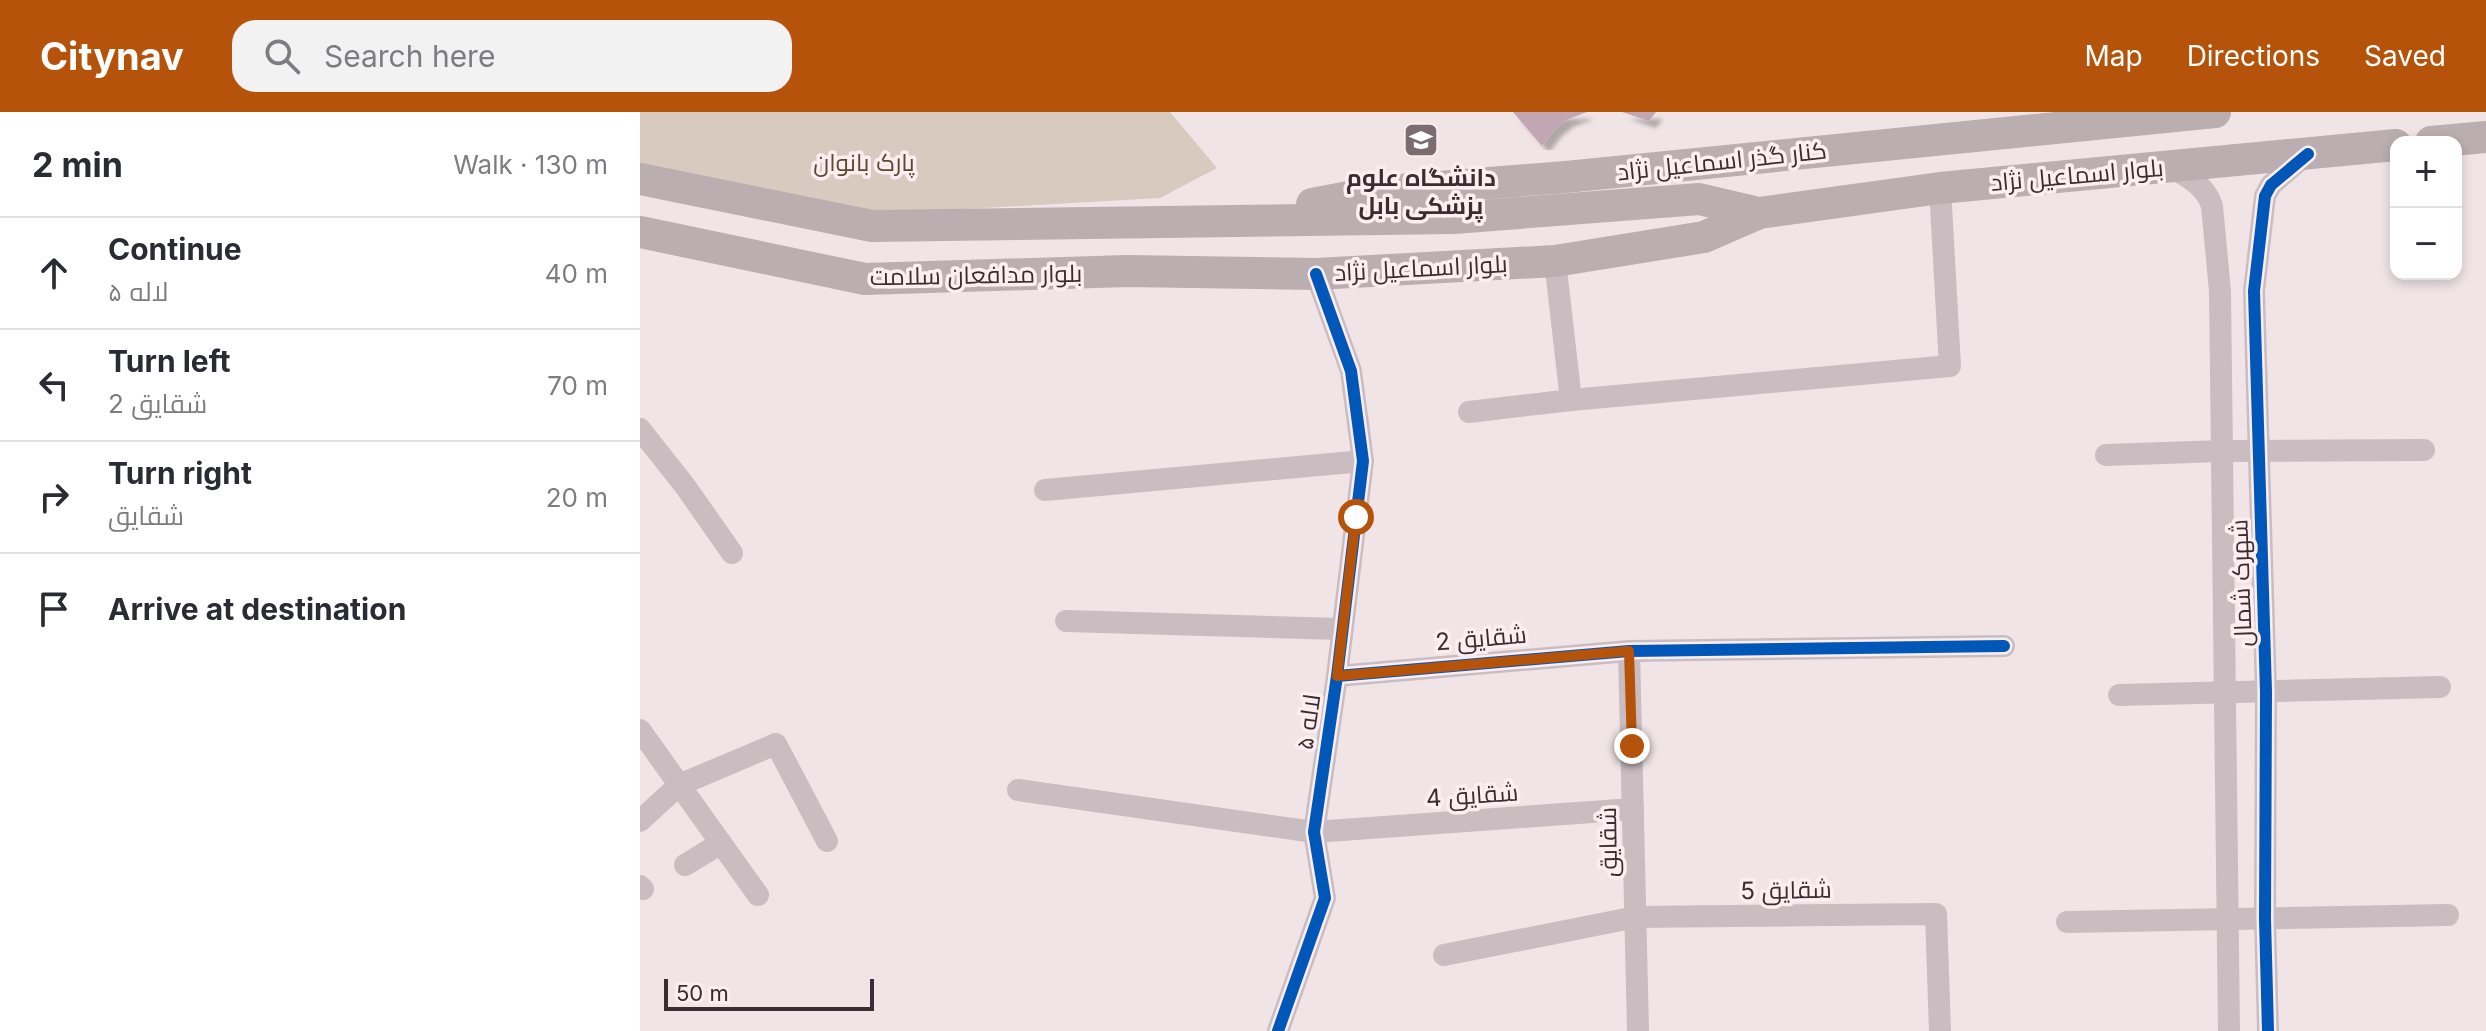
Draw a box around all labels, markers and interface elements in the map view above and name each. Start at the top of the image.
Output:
search box [232,20,792,92]
text: Citynav [40,33,184,79]
icon: search [260,34,304,78]
text: Search here [324,38,495,74]
text: Map [2084,39,2143,73]
text: Directions [2187,39,2320,73]
text: Saved [2364,39,2446,73]
school or university icon: دانشگاه علوم پزشکی بابل [1402,121,1440,159]
street label: کنار گذر اسماعیل نژاد [1616,136,1828,186]
map controls [2390,136,2462,280]
button: + [2390,136,2462,208]
text: 2 min [32,144,123,185]
park label: پارک بانوان [813,148,915,179]
text: Walk · 130 m [453,149,608,180]
street label: بلوار اسماعیل نژاد [1989,153,2165,197]
place label: دانشگاه علوم پزشکی بابل [1346,163,1496,223]
button: − [2390,208,2462,280]
text: Continue [108,231,242,267]
street label: بلوار اسماعیل نژاد [1334,249,1508,287]
icon: ahead [32,251,76,295]
text: 40 m [545,258,608,289]
street label: بلوار مدافعان سلامت [870,259,1082,291]
text: لاله ۵ [108,276,168,307]
text: Turn left [108,343,230,379]
icon: left [32,363,76,407]
text: 70 m [547,370,608,401]
text: شقايق 2 [108,388,207,419]
text: Turn right [108,455,252,491]
icon: right [32,475,76,519]
text: 20 m [546,482,608,513]
route start [1338,499,1374,535]
text: شقايق [108,500,184,531]
street label: شهرک شمال [2224,519,2258,647]
icon: arrive [32,587,76,631]
text: Arrive at destination [108,591,406,627]
street label: شقايق 2 [1434,620,1528,657]
street label: لاله ۵ [1290,692,1326,752]
route end [1614,728,1650,764]
street label: شقايق 4 [1425,777,1519,814]
street label: شقايق [1593,807,1624,877]
street label: شقايق 5 [1740,875,1832,906]
scale bar [664,975,874,1011]
text: 50 m [676,980,729,1006]

